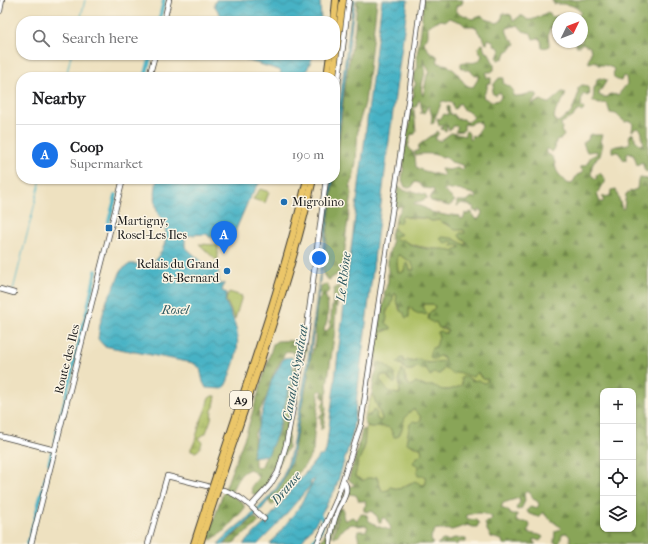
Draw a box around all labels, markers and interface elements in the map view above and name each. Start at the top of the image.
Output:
north arrow [552,12,588,48]
search box [16,16,340,60]
icon: search [30,27,52,49]
text: Search here [62,29,138,47]
text: Nearby [32,88,86,108]
text: Coop [70,138,103,156]
text: A [41,147,49,162]
text: 190 m [292,147,324,162]
text: Supermarket [70,156,143,171]
place label: Migrolino [292,195,344,209]
marker: Migrolino [279,197,289,207]
place label: Martigny, Rosel-Les Iles [117,214,187,242]
pin: A [211,221,237,254]
marker: Martigny, Rosel-Les Iles [104,223,114,233]
your location [309,248,329,268]
water label: Le Rhône [332,250,354,304]
place label: Relais du Grand St-Bernard [137,257,219,285]
marker: Relais du Grand St-Bernard [222,266,232,276]
water label: Rosel [160,302,190,317]
street label: Route des Iles [52,322,83,396]
water label: Canal du Syndicat [279,323,311,422]
map controls [600,388,636,532]
button: + [600,388,636,424]
road number: A9 [230,391,252,409]
button: − [600,424,636,460]
button: locate [600,460,636,496]
water label: Dranse [267,468,305,508]
button: layers [600,496,636,532]

